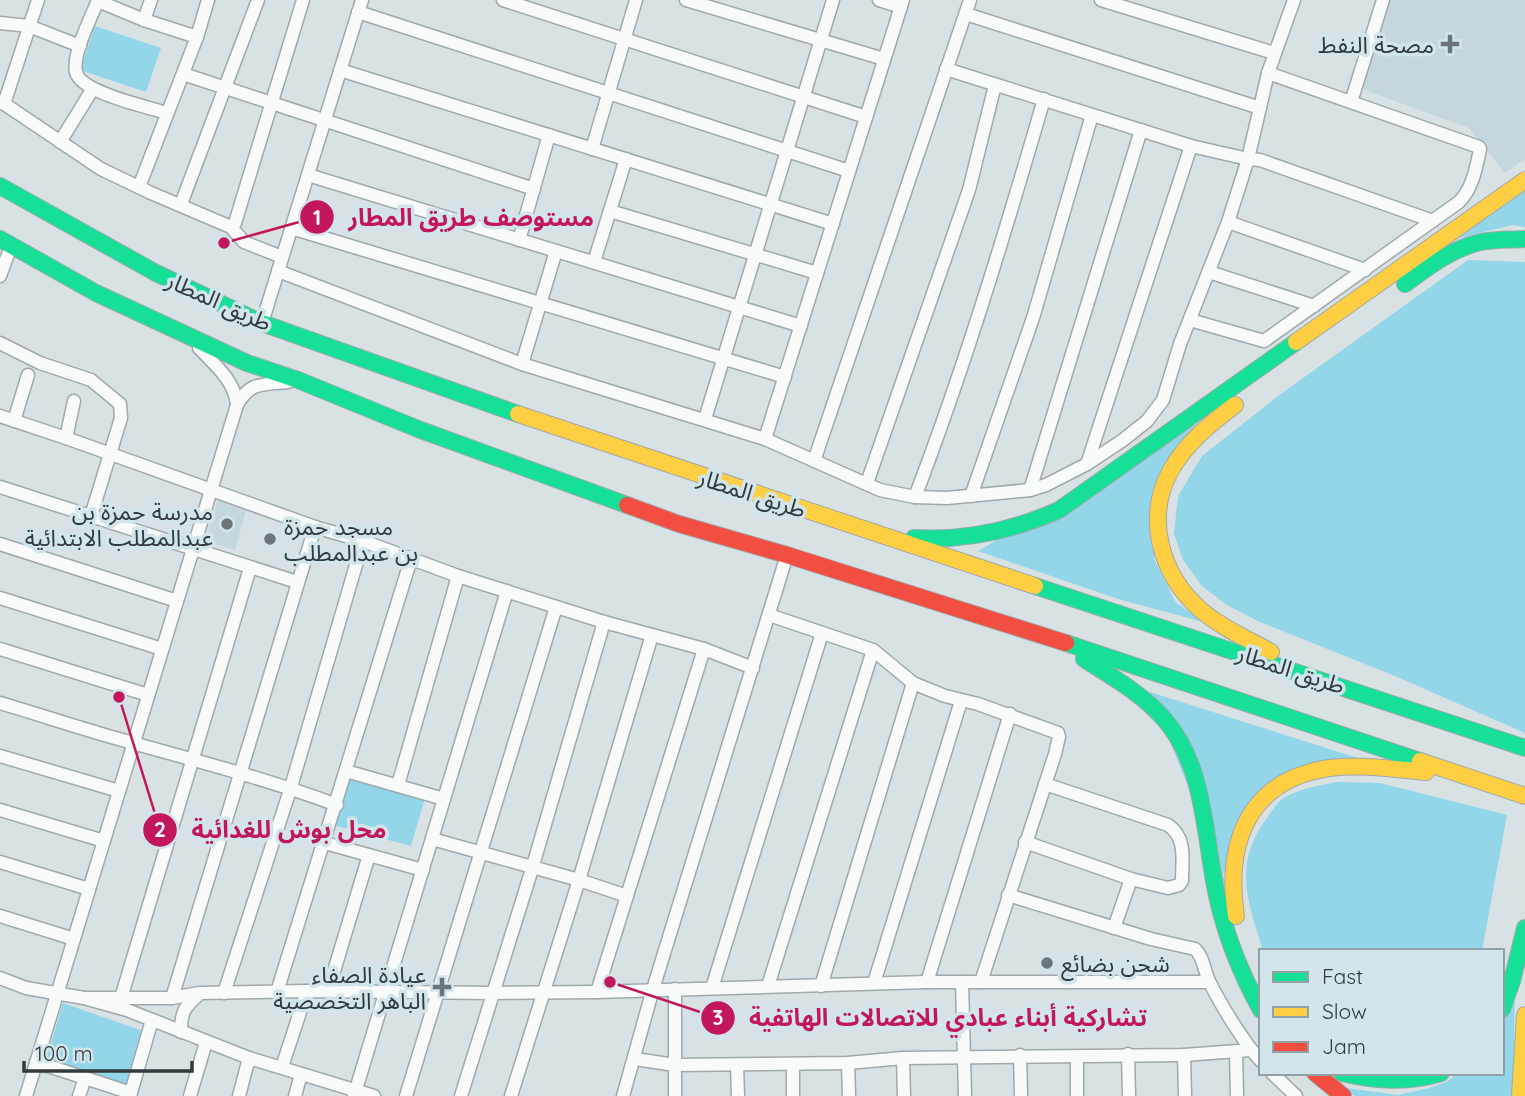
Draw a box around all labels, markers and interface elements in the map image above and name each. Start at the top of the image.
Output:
place label: مصحة النفط [1318,30,1434,59]
marker: مصحة النفط [1440,34,1460,54]
callout: مستوصف طريق المطار [299,195,608,240]
text: مستوصف طريق المطار [347,202,594,233]
text: 1 [313,204,321,230]
street label: طريق المطار [161,265,276,337]
street label: طريق المطار [693,462,810,524]
place label: مدرسة حمزة بن عبدالمطلب الابتدائية [25,497,213,552]
place label: مسجد حمزة بن عبدالمطلب [284,512,418,567]
marker: مدرسة حمزة بن عبدالمطلب الابتدائية [219,516,235,532]
marker: مسجد حمزة بن عبدالمطلب [262,531,278,547]
street label: طريق المطار [1232,638,1349,700]
callout: محل بوش للغدائية [142,807,400,852]
text: محل بوش للغدائية [192,814,386,844]
text: 2 [154,816,166,842]
place label: شحن بضائع [1061,949,1170,981]
legend [1259,949,1504,1075]
marker: شحن بضائع [1039,955,1055,971]
place label: عيادة الصفاء الباهر التخصصية [273,960,426,1015]
text: Fast [1322,963,1363,989]
marker: عيادة الصفاء الباهر التخصصية [432,977,452,997]
callout: تشاركية أبناء عبادي للاتصالات الهاتفية [700,996,1161,1041]
text: Slow [1322,998,1367,1024]
text: تشاركية أبناء عبادي للاتصالات الهاتفية [749,1002,1147,1038]
text: 3 [712,1004,724,1030]
scale bar [24,1030,192,1074]
text: Jam [1322,1033,1366,1059]
text: 100 m [35,1040,93,1066]

